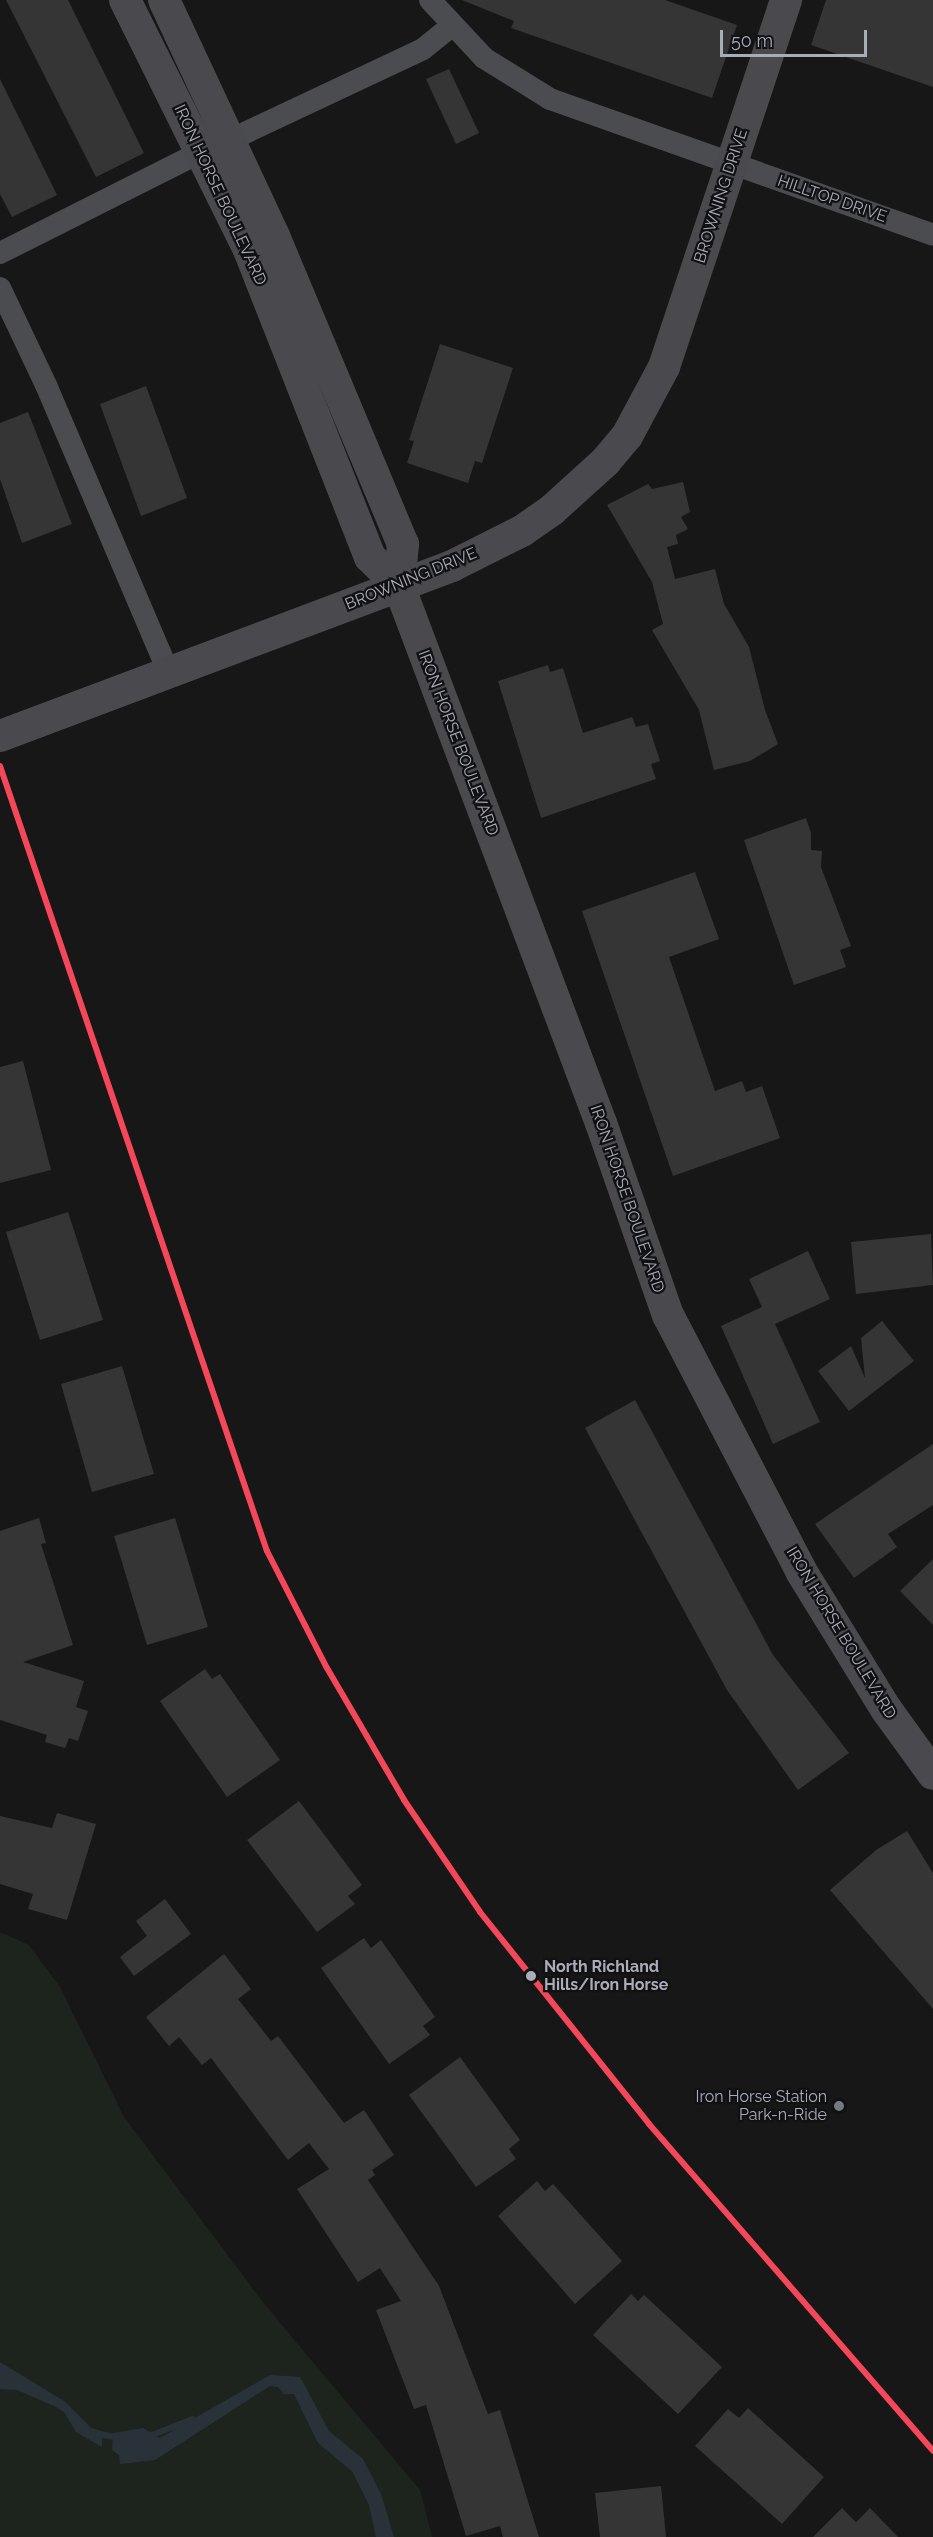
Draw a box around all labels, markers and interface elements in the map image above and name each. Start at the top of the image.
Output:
scale bar [723,18,870,56]
text: 50 m [731,30,773,51]
street label: IRON HORSE BOULEVARD [170,102,270,288]
street label: BROWNING DRIVE [690,126,752,266]
street label: HILLTOP DRIVE [775,171,889,227]
street label: BROWNING DRIVE [342,544,480,614]
street label: IRON HORSE BOULEVARD [414,648,502,838]
street label: IRON HORSE BOULEVARD [586,1103,668,1295]
street label: IRON HORSE BOULEVARD [782,1544,900,1722]
place label: North Richland Hills/Iron Horse [544,1957,668,1995]
marker: North Richland Hills/Iron Horse [522,1967,540,1985]
place label: Iron Horse Station Park-n-Ride [695,2087,827,2125]
marker: Iron Horse Station Park-n-Ride [832,2099,846,2113]

